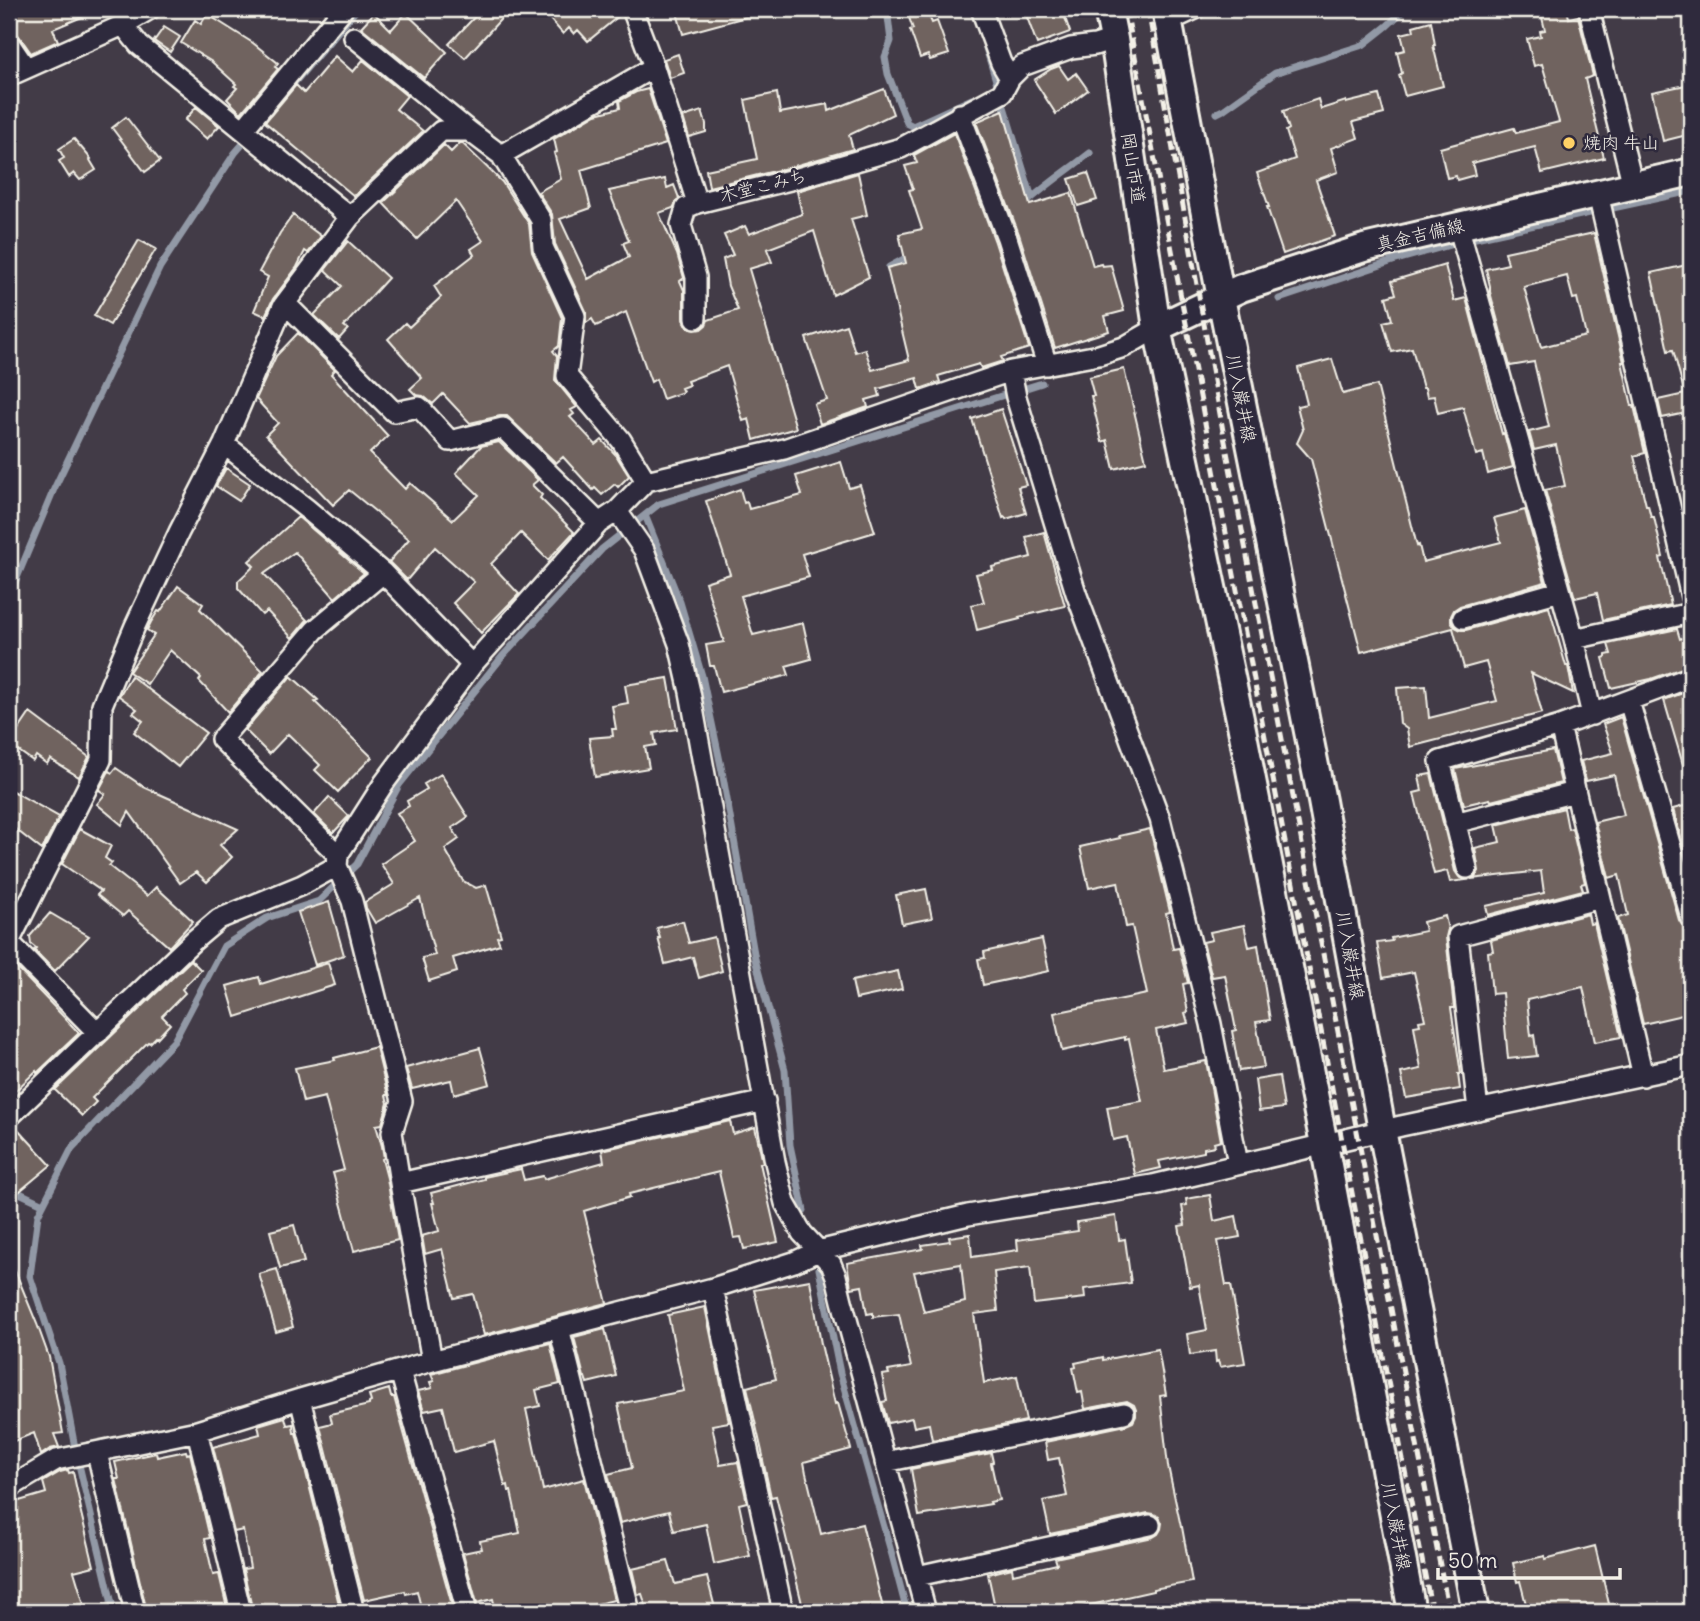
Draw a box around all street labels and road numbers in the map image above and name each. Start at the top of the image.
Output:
street label: 岡山市道 [1117,131,1150,205]
street label: 木堂こみち [717,164,809,207]
street label: 真金吉備線 [1373,213,1466,256]
street label: 川入巌井線 [1222,352,1261,444]
street label: 川入巌井線 [1331,909,1370,1001]
street label: 川入巌井線 [1377,1480,1416,1572]

